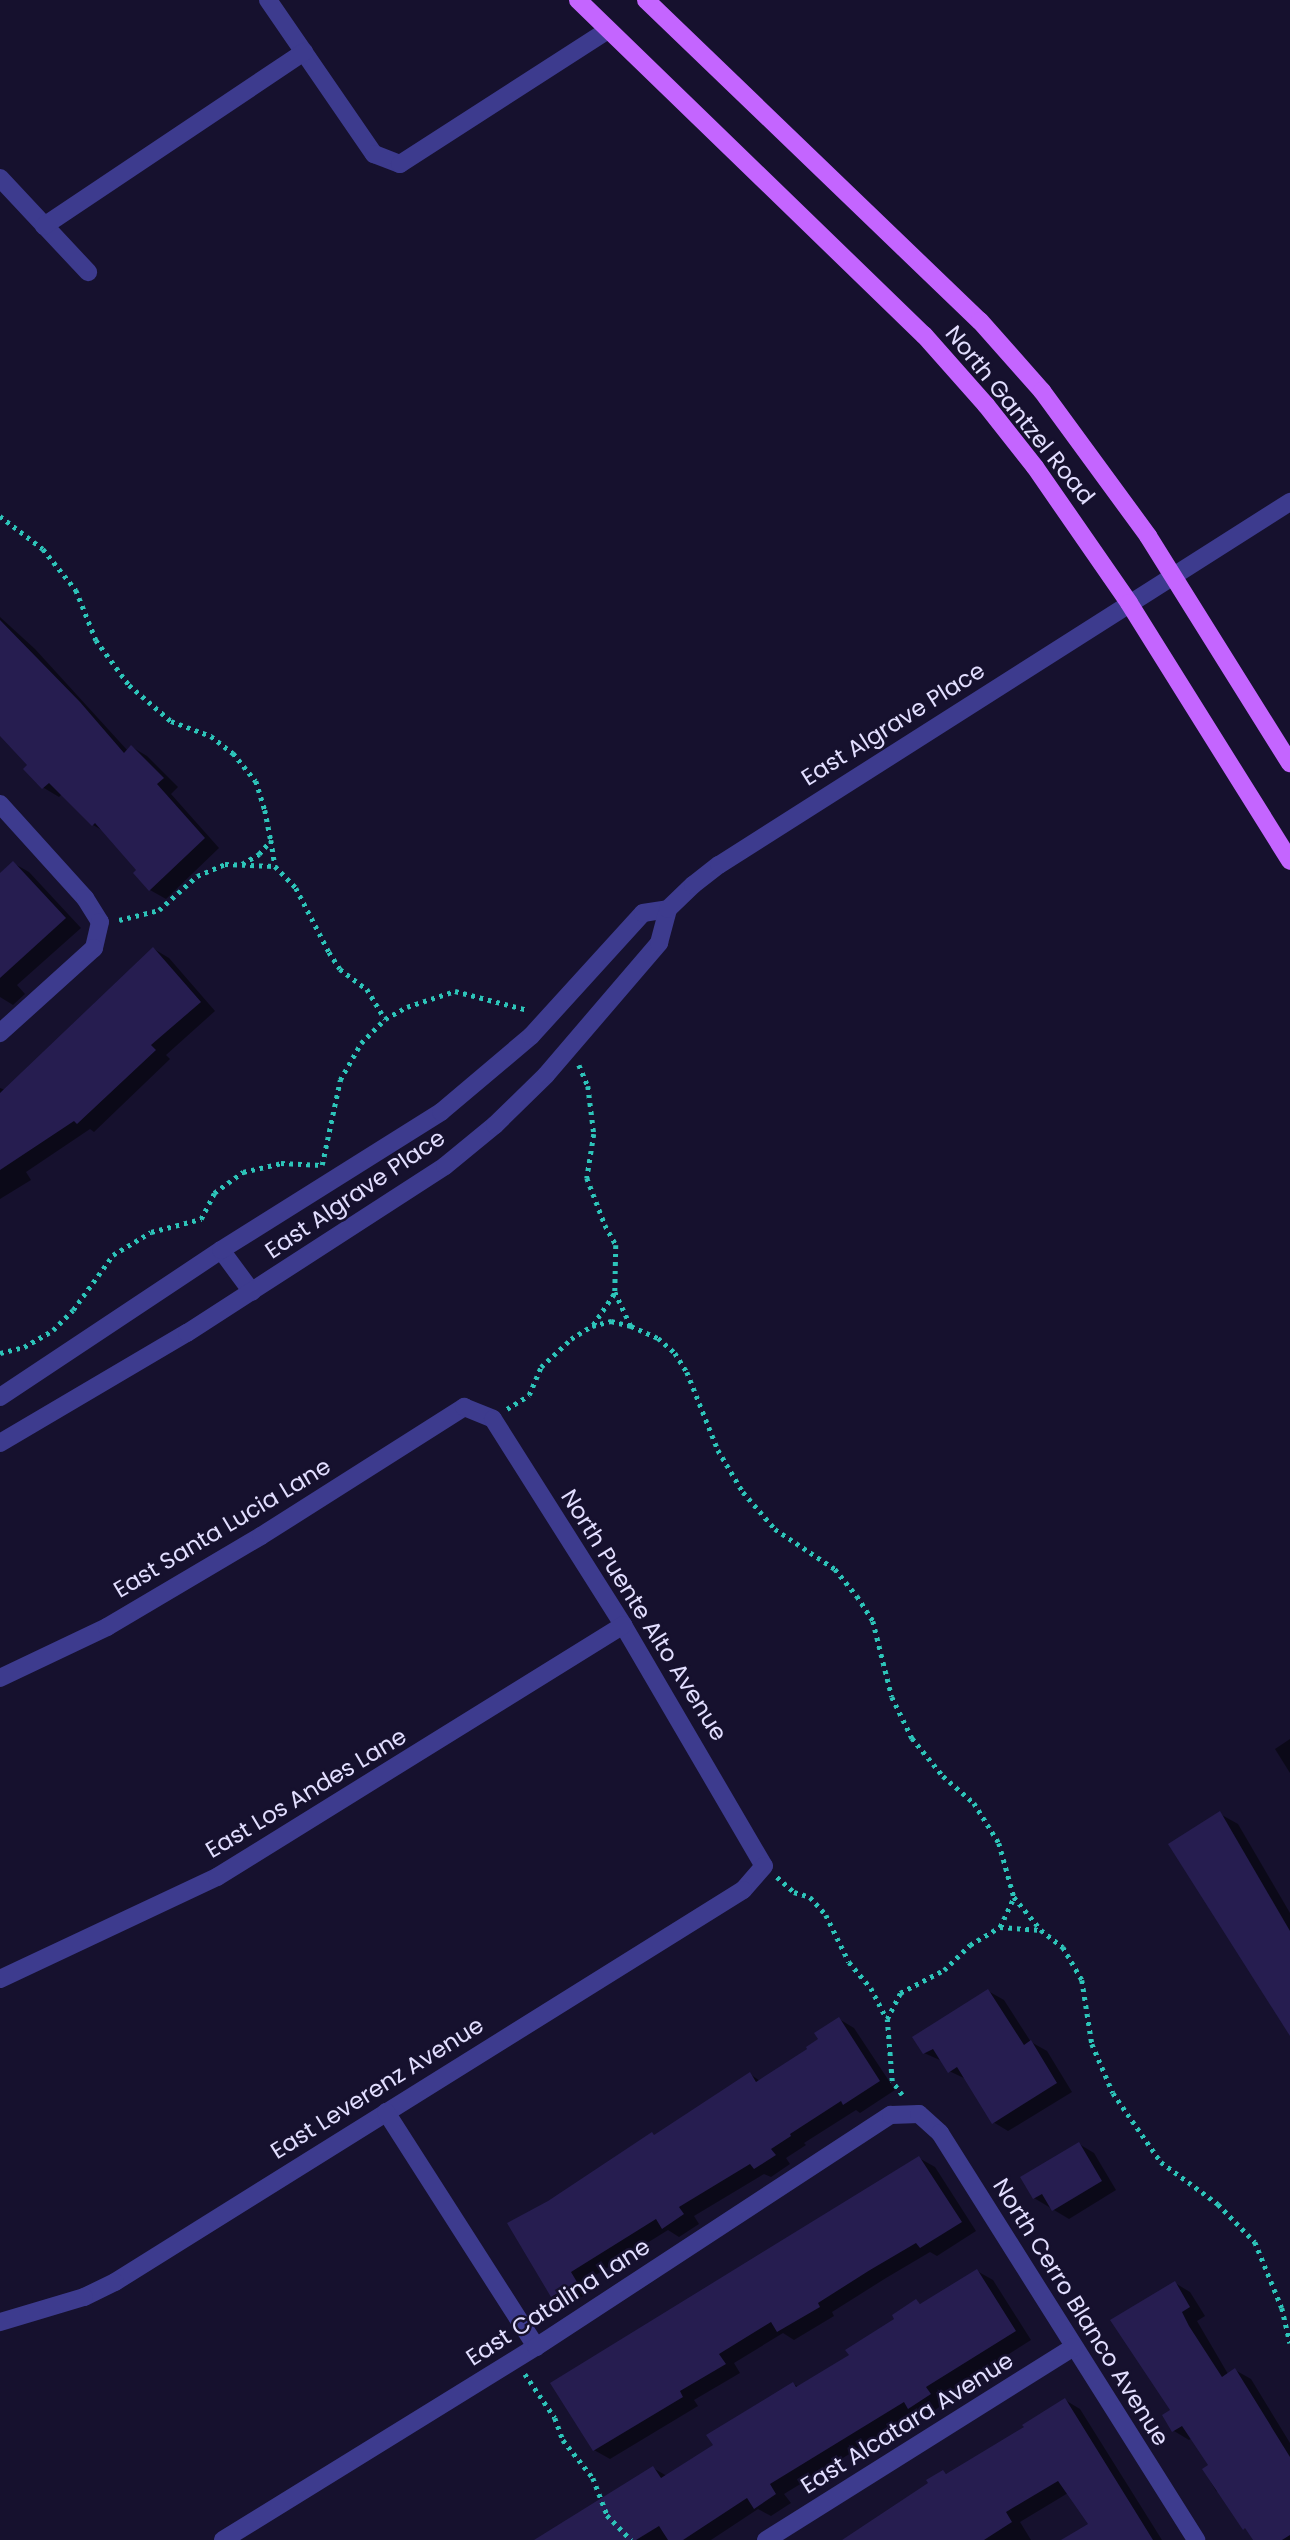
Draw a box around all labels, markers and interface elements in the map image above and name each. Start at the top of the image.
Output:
street label: North Gantzel Road [940,320,1100,510]
street label: East Algrave Place [796,656,990,792]
street label: East Algrave Place [260,1124,450,1264]
street label: East Santa Lucia Lane [109,1452,335,1604]
street label: North Puente Alto Avenue [555,1484,733,1746]
street label: East Los Andes Lane [201,1722,411,1864]
street label: East Leverenz Avenue [265,2011,489,2165]
street label: North Cerro Blanco Avenue [987,2173,1175,2451]
street label: East Catalina Lane [461,2232,655,2372]
street label: East Alcatara Avenue [796,2346,1018,2500]

